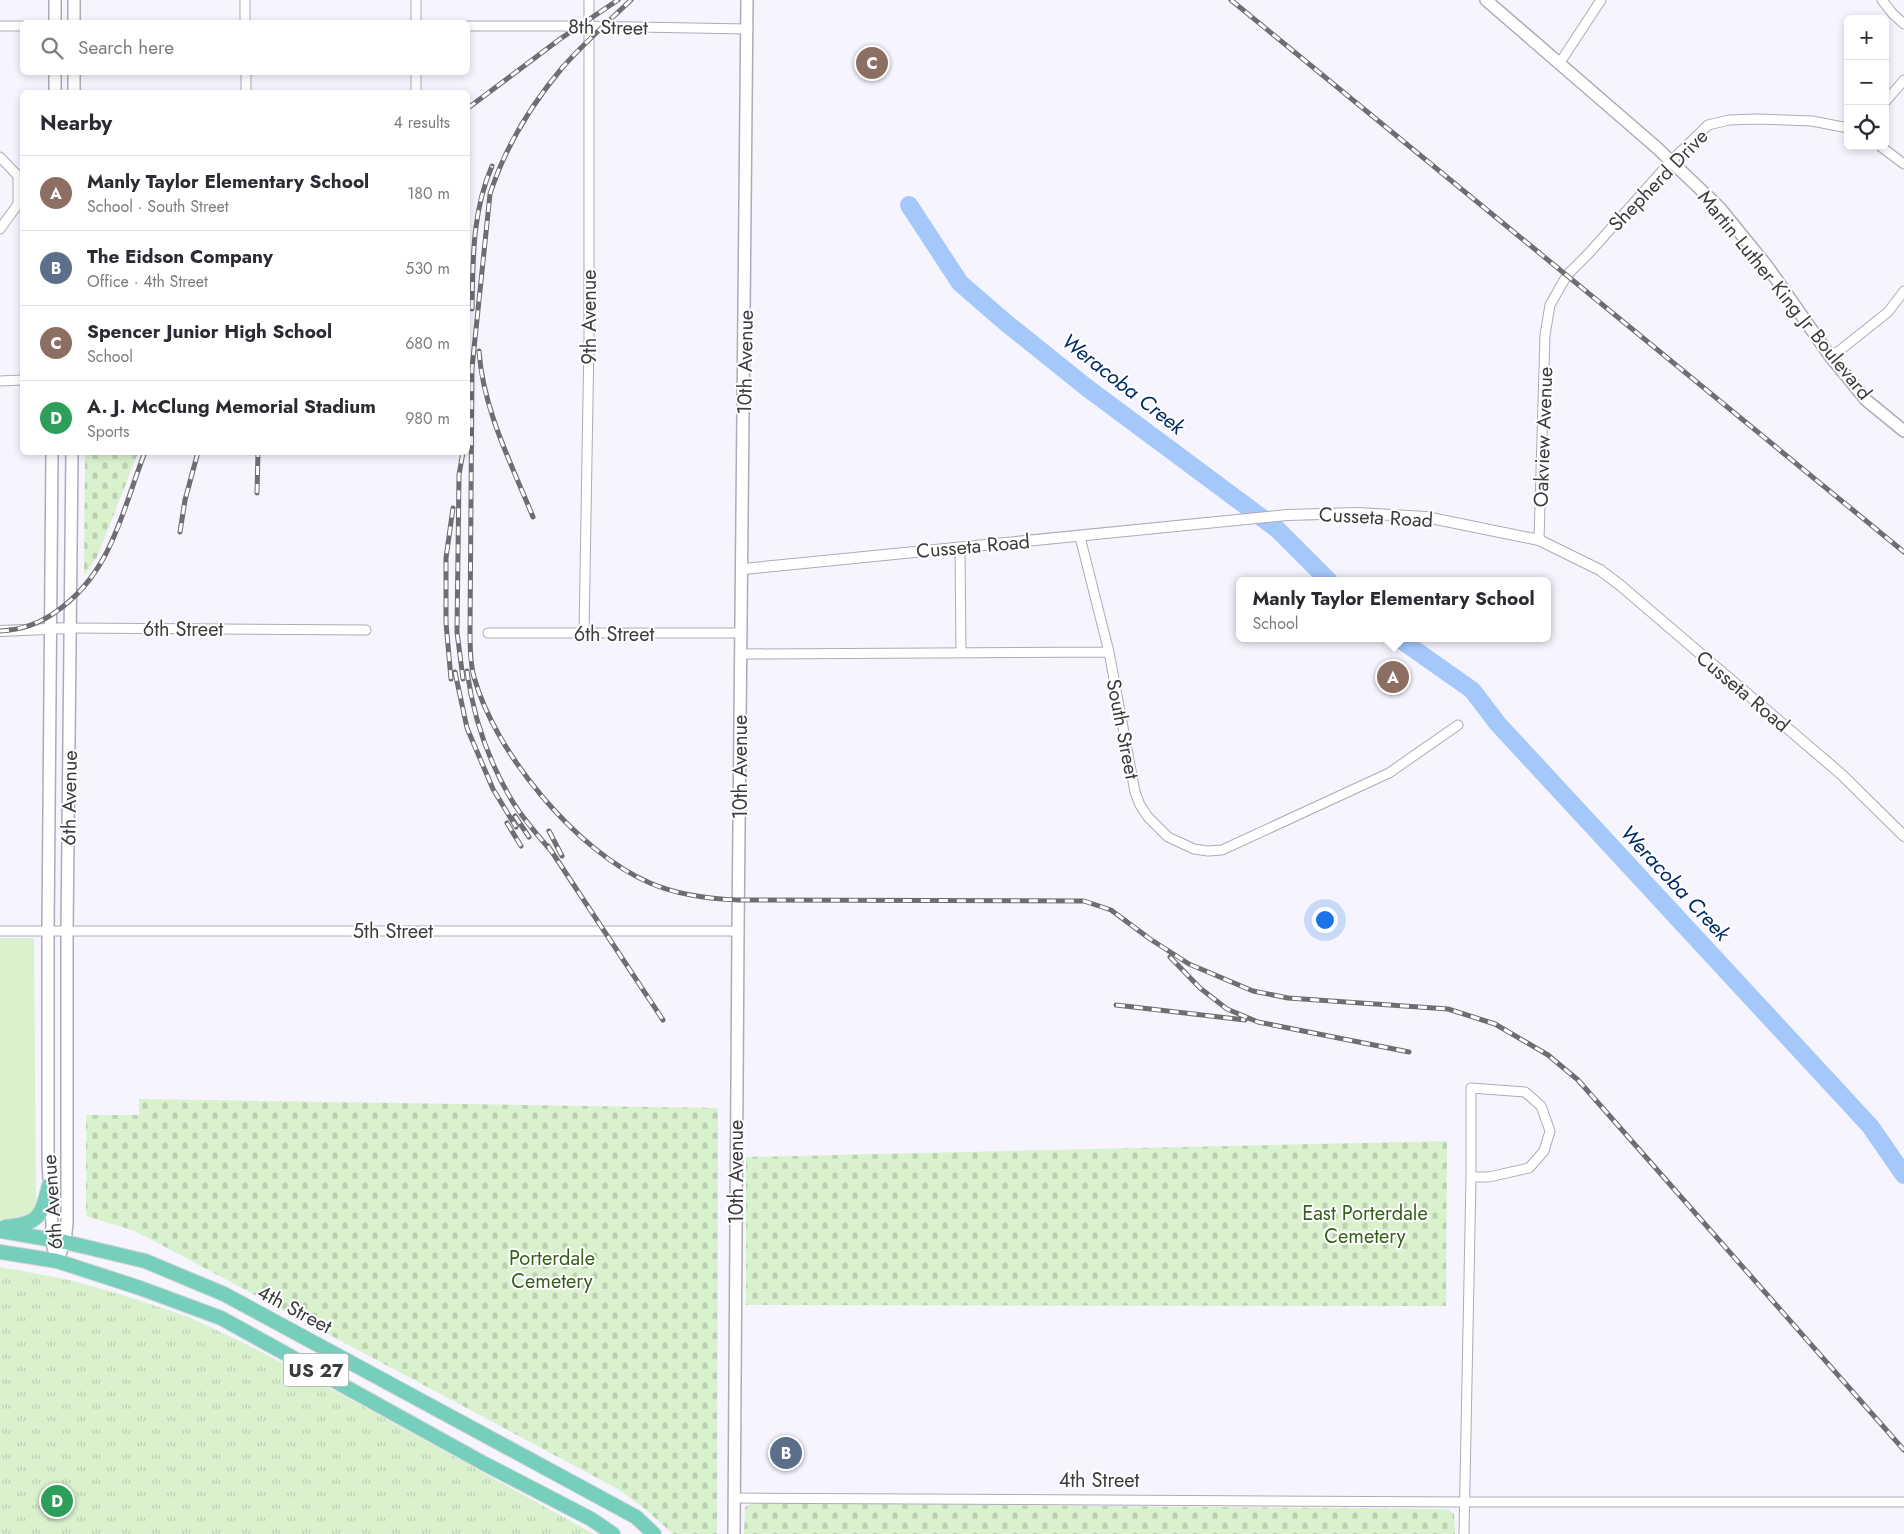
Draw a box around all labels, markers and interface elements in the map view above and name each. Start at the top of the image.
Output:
street label: 8th Street [568,12,648,43]
map controls [1844,15,1889,150]
button: + [1844,15,1889,60]
search box [20,20,470,75]
icon: search [38,34,66,62]
text: Search here [78,34,174,61]
pin: C [856,44,888,82]
button: − [1844,60,1889,105]
button: locate [1844,105,1889,150]
text: Nearby [40,108,112,138]
text: 4 results [394,111,450,134]
street label: Shepherd Drive [1602,123,1715,238]
text: Manly Taylor Elementary School [87,168,369,195]
text: A [50,182,62,205]
text: 180 m [407,182,450,205]
street label: Martin Luther King Jr Boulevard [1691,184,1879,407]
text: School · South Street [87,195,229,218]
text: The Eidson Company [87,243,273,270]
text: B [51,257,61,280]
text: 530 m [405,257,450,280]
street label: 9th Avenue [575,269,604,365]
text: Office · 4th Street [87,270,208,293]
street label: 10th Avenue [730,309,761,415]
text: Spencer Junior High School [87,318,332,345]
water label: Weracoba Creek [1055,326,1192,442]
text: C [50,332,62,355]
text: 680 m [405,332,450,355]
text: School [87,345,133,368]
street label: Oakview Avenue [1527,366,1560,508]
text: A. J. McClung Memorial Stadium [87,393,376,420]
text: D [50,407,62,430]
text: 980 m [405,407,450,430]
text: Sports [87,420,129,443]
street label: Cusseta Road [1318,500,1434,535]
street label: Cusseta Road [915,527,1031,566]
popup [1236,577,1551,642]
text: Manly Taylor Elementary School [1252,585,1535,612]
text: School [1252,612,1298,635]
street label: 6th Street [143,615,223,644]
street label: 6th Street [574,620,654,649]
street label: Cusseta Road [1690,644,1796,739]
pin: A [1377,658,1409,696]
street label: South Street [1099,677,1146,782]
street label: 10th Avenue [726,715,755,819]
street label: 6th Avenue [54,750,85,846]
water label: Weracoba Creek [1613,818,1737,948]
your location [1312,907,1338,933]
street label: 5th Street [353,917,433,946]
street label: 10th Avenue [722,1120,751,1224]
street label: 6th Avenue [35,1154,70,1250]
park label: East Porterdale Cemetery [1302,1199,1428,1251]
park label: Porterdale Cemetery [509,1244,595,1296]
street label: 4th Street [252,1278,337,1341]
road number: US 27 [284,1354,348,1386]
pin: B [770,1434,802,1472]
street label: 4th Street [1059,1466,1140,1495]
pin: D [41,1482,73,1520]

